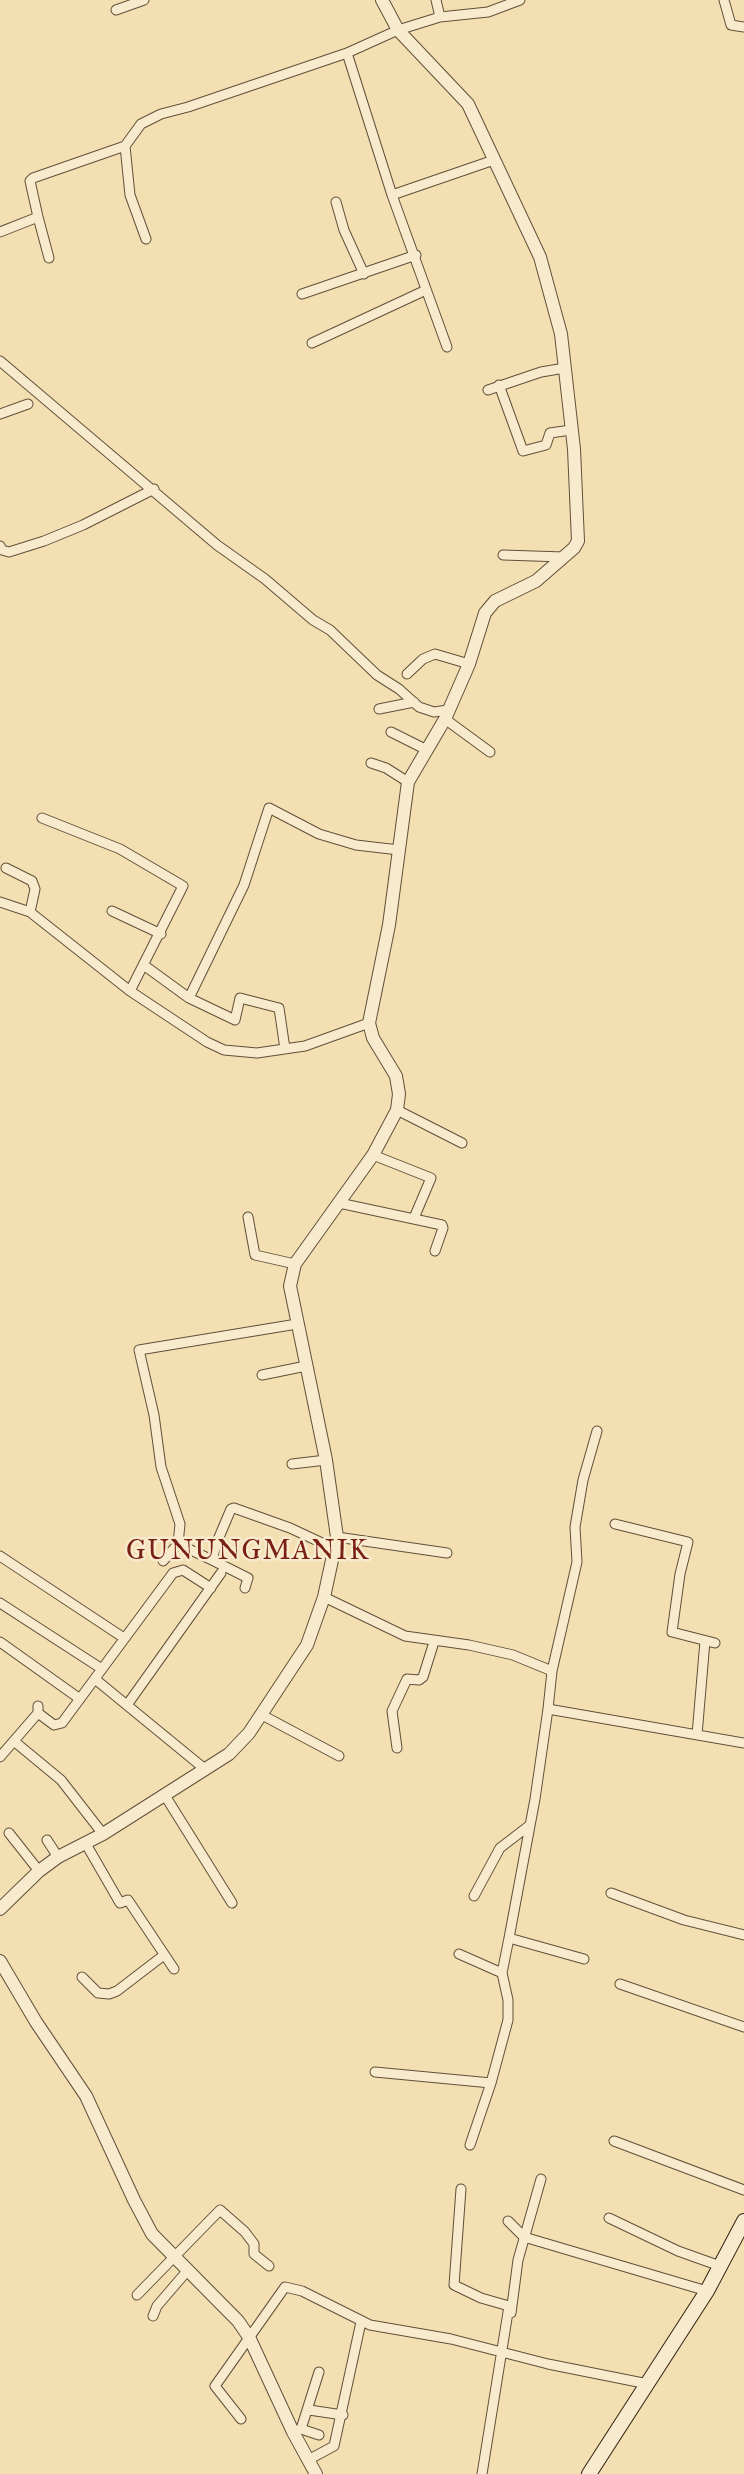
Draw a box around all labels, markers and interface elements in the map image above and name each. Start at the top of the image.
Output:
district label: GUNUNGMANIK [126,1536,370,1568]

